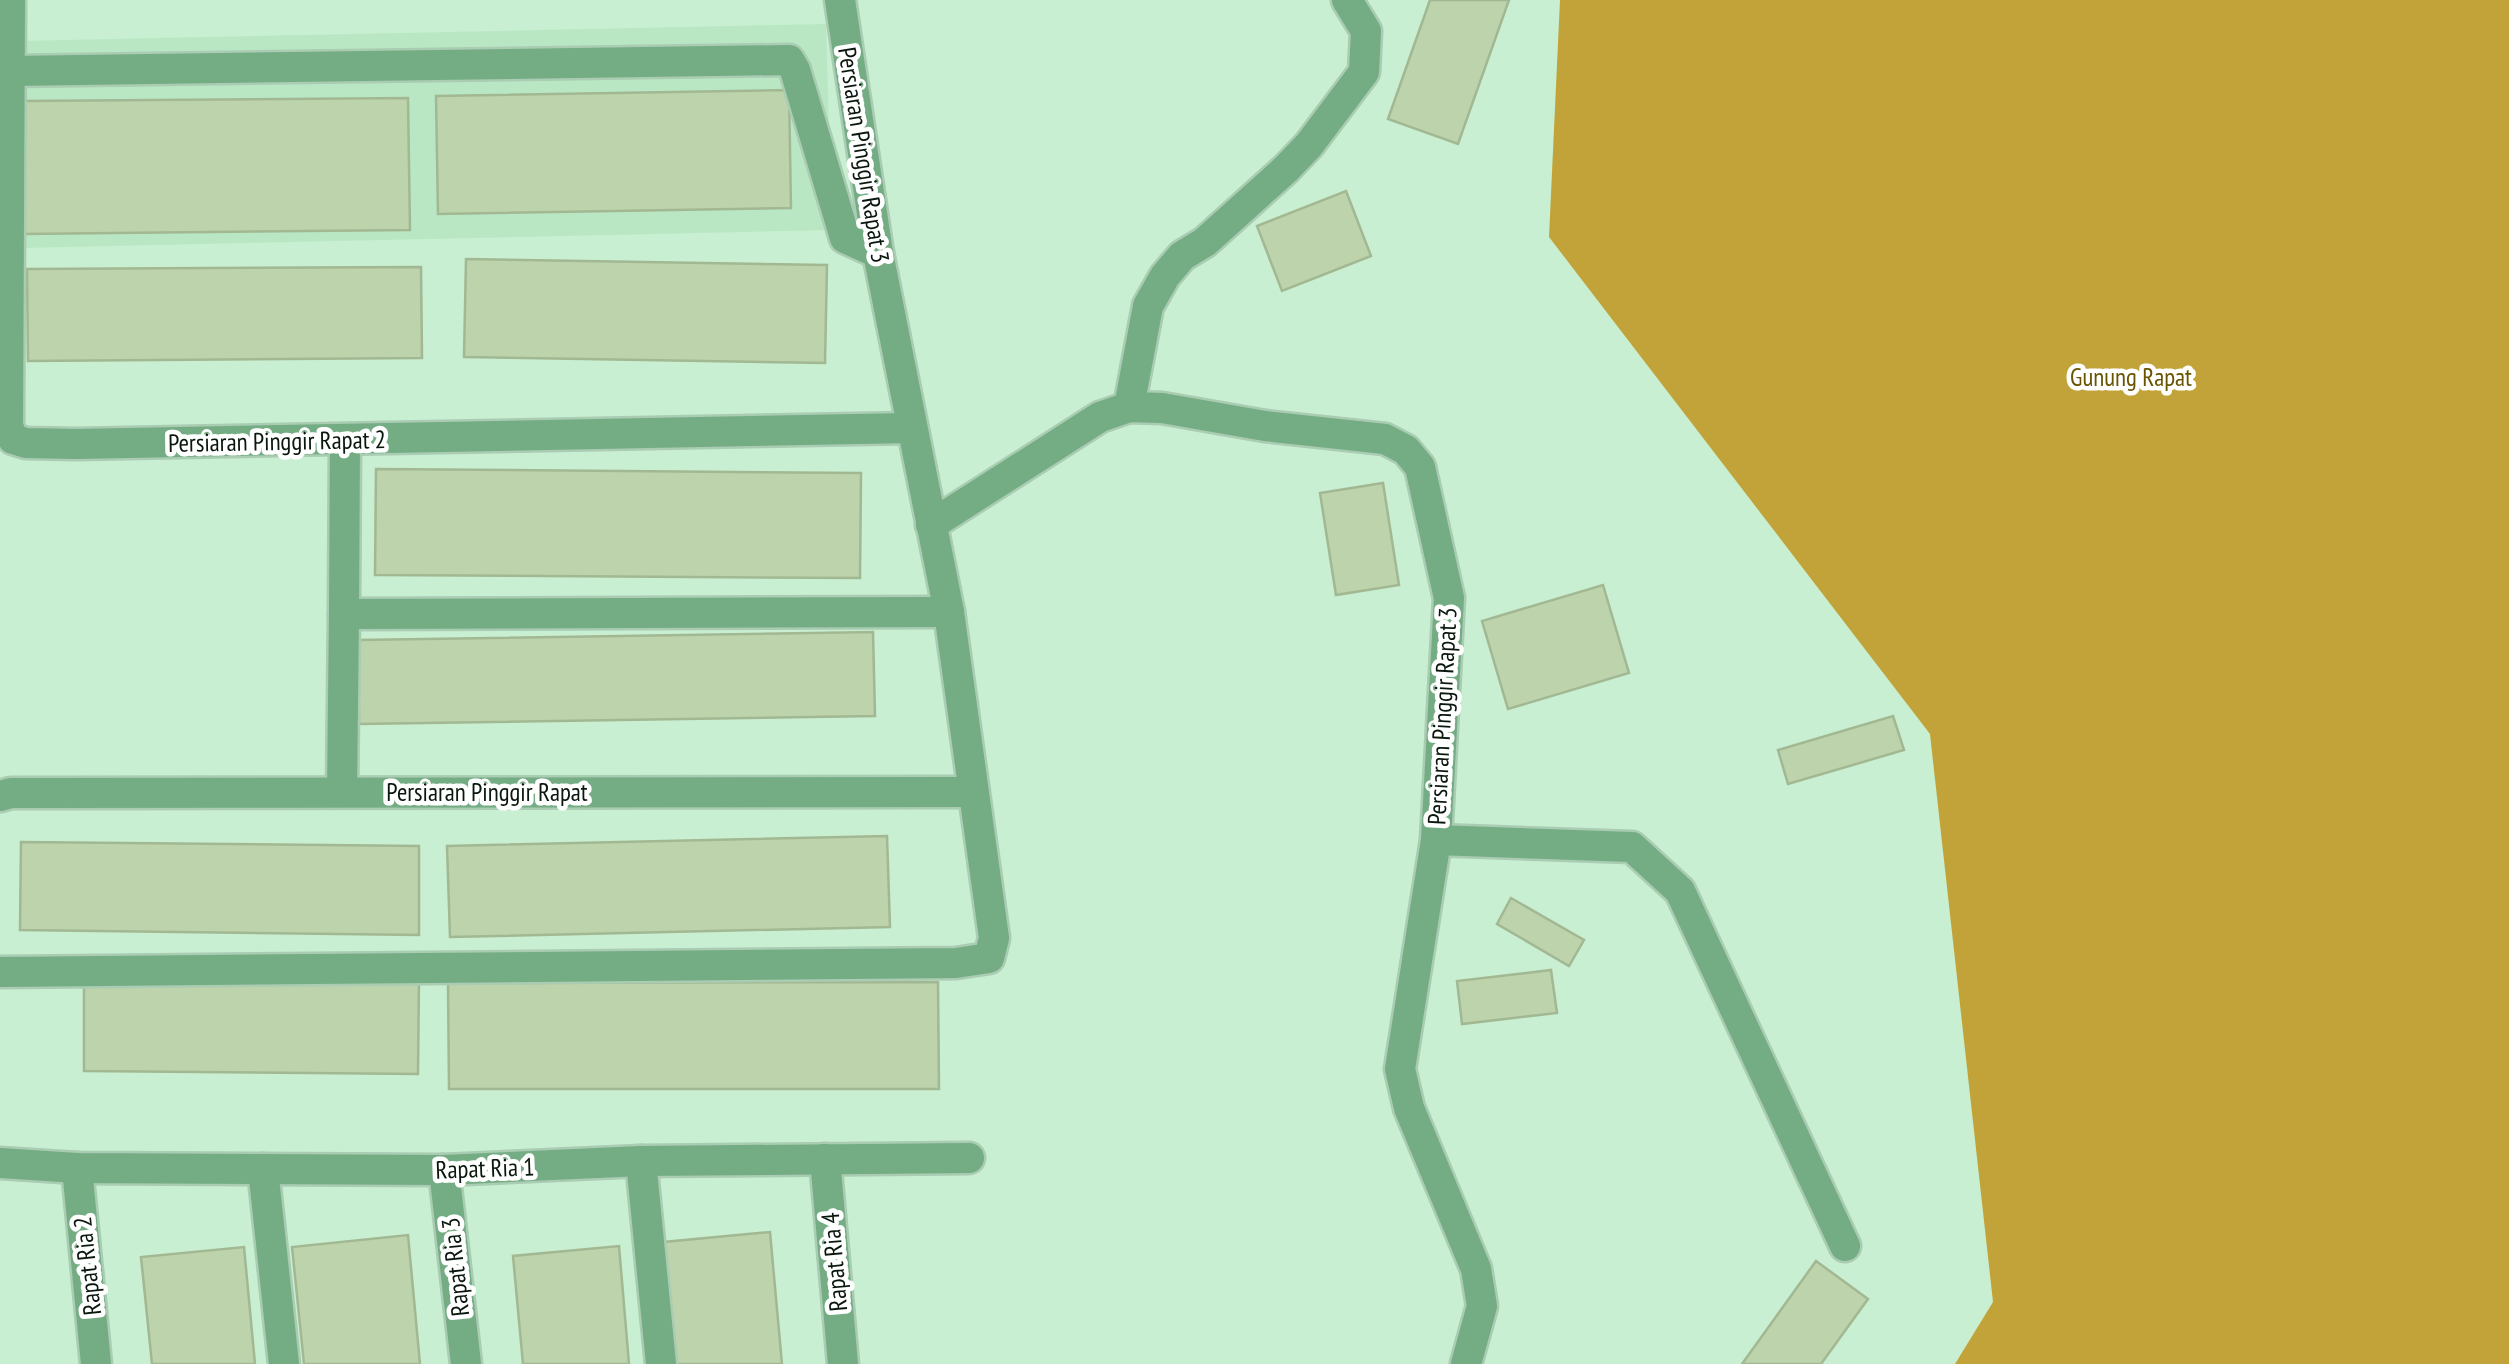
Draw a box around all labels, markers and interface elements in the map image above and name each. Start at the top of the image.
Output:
street label: Persiaran Pinggir Rapat 3 [831,45,897,265]
park label: Gunung Rapat [2070,361,2192,393]
street label: Persiaran Pinggir Rapat 2 [168,423,386,459]
street label: Persiaran Pinggir Rapat 3 [1420,606,1464,826]
street label: Persiaran Pinggir Rapat [386,776,588,808]
street label: Rapat Ria 1 [435,1150,535,1186]
street label: Rapat Ria 4 [814,1211,854,1313]
street label: Rapat Ria 2 [66,1215,108,1317]
street label: Rapat Ria 3 [434,1216,476,1318]

